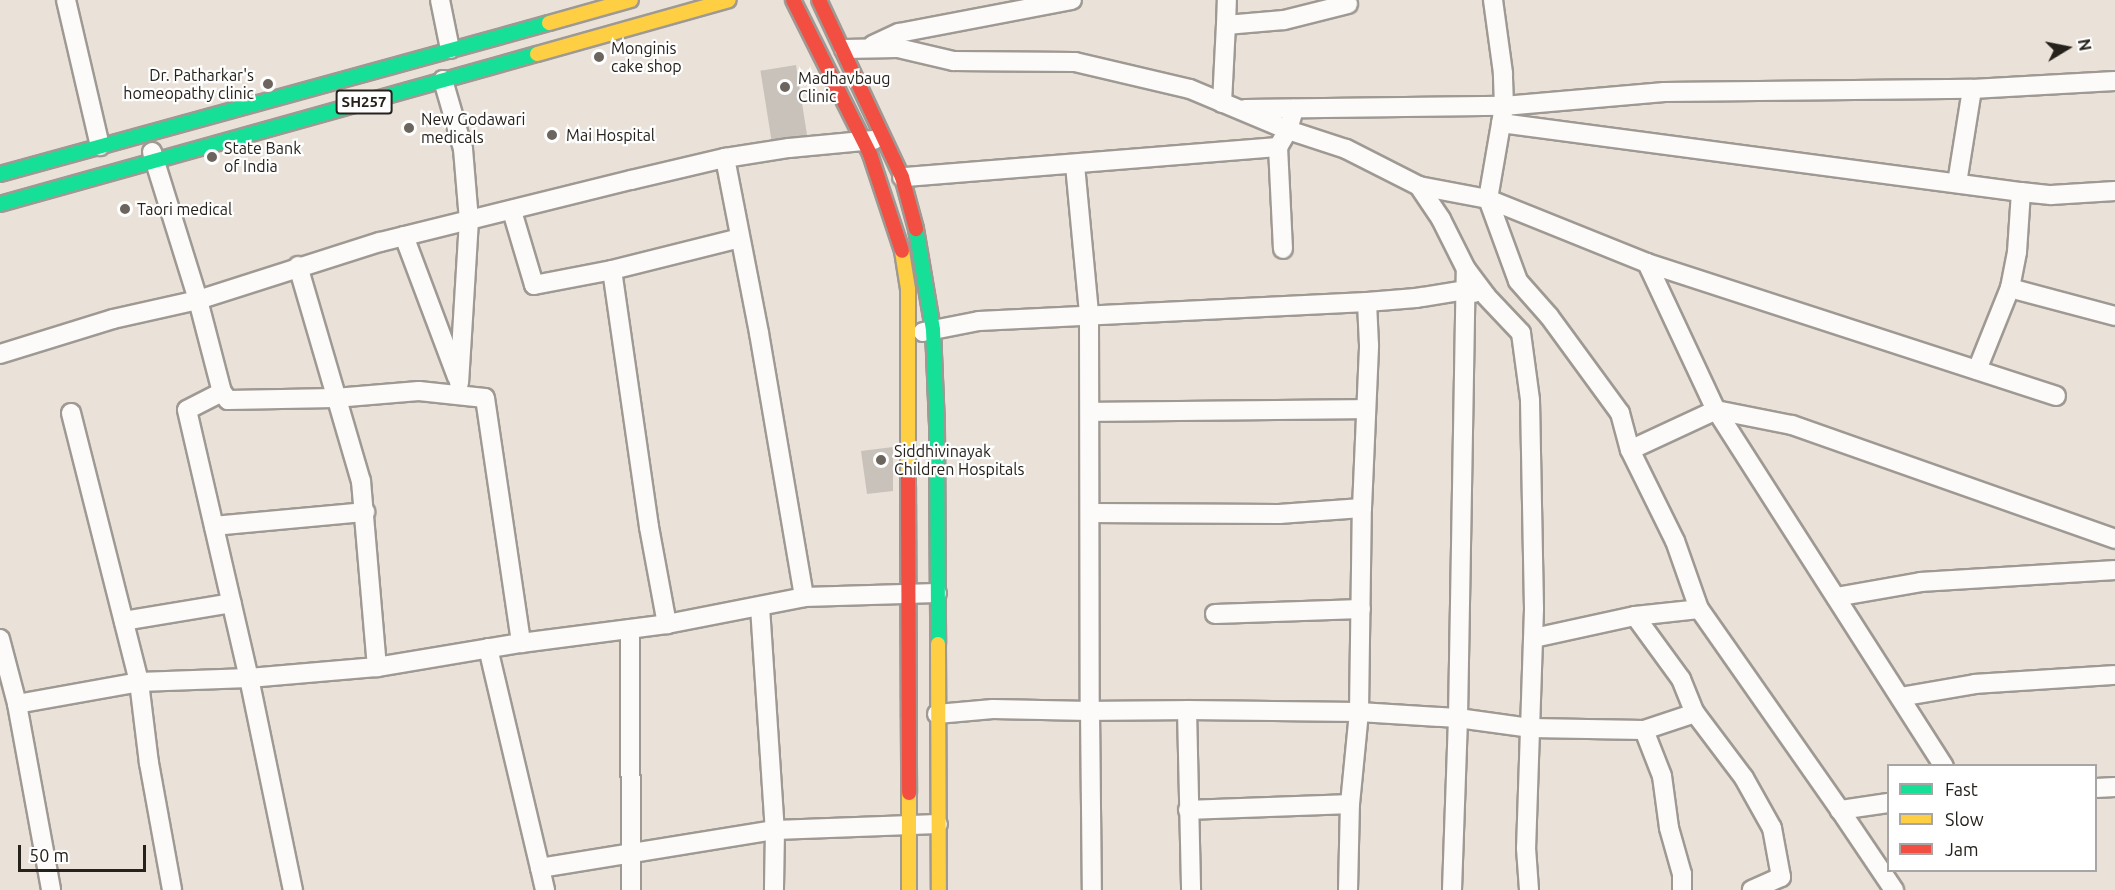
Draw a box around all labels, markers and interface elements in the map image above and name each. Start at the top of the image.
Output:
north arrow [2037,18,2097,78]
text: N [2075,37,2095,52]
place label: Monginis cake shop [611,38,682,76]
marker: Monginis cake shop [592,50,606,64]
place label: Dr. Patharkar's homeopathy clinic [123,65,254,103]
place label: Madhavbaug Clinic [798,68,891,106]
marker: Dr. Patharkar's homeopathy clinic [259,75,277,93]
marker: Madhavbaug Clinic [776,78,794,96]
road number: SH257 [336,90,392,114]
place label: New Godawari medicals [421,109,525,147]
marker: New Godawari medicals [402,121,416,135]
place label: Mai Hospital [566,125,655,145]
marker: Mai Hospital [543,126,561,144]
place label: State Bank of India [224,138,301,176]
marker: State Bank of India [205,150,219,164]
place label: Taori medical [137,199,232,219]
marker: Taori medical [118,202,132,216]
place label: Siddhivinayak Children Hospitals [894,441,1024,479]
marker: Siddhivinayak Children Hospitals [872,451,890,469]
legend [1887,764,2097,872]
text: Fast [1945,779,1978,799]
text: Slow [1945,809,1984,829]
scale bar [21,833,148,871]
text: Jam [1945,839,1979,859]
text: 50 m [29,845,69,865]

